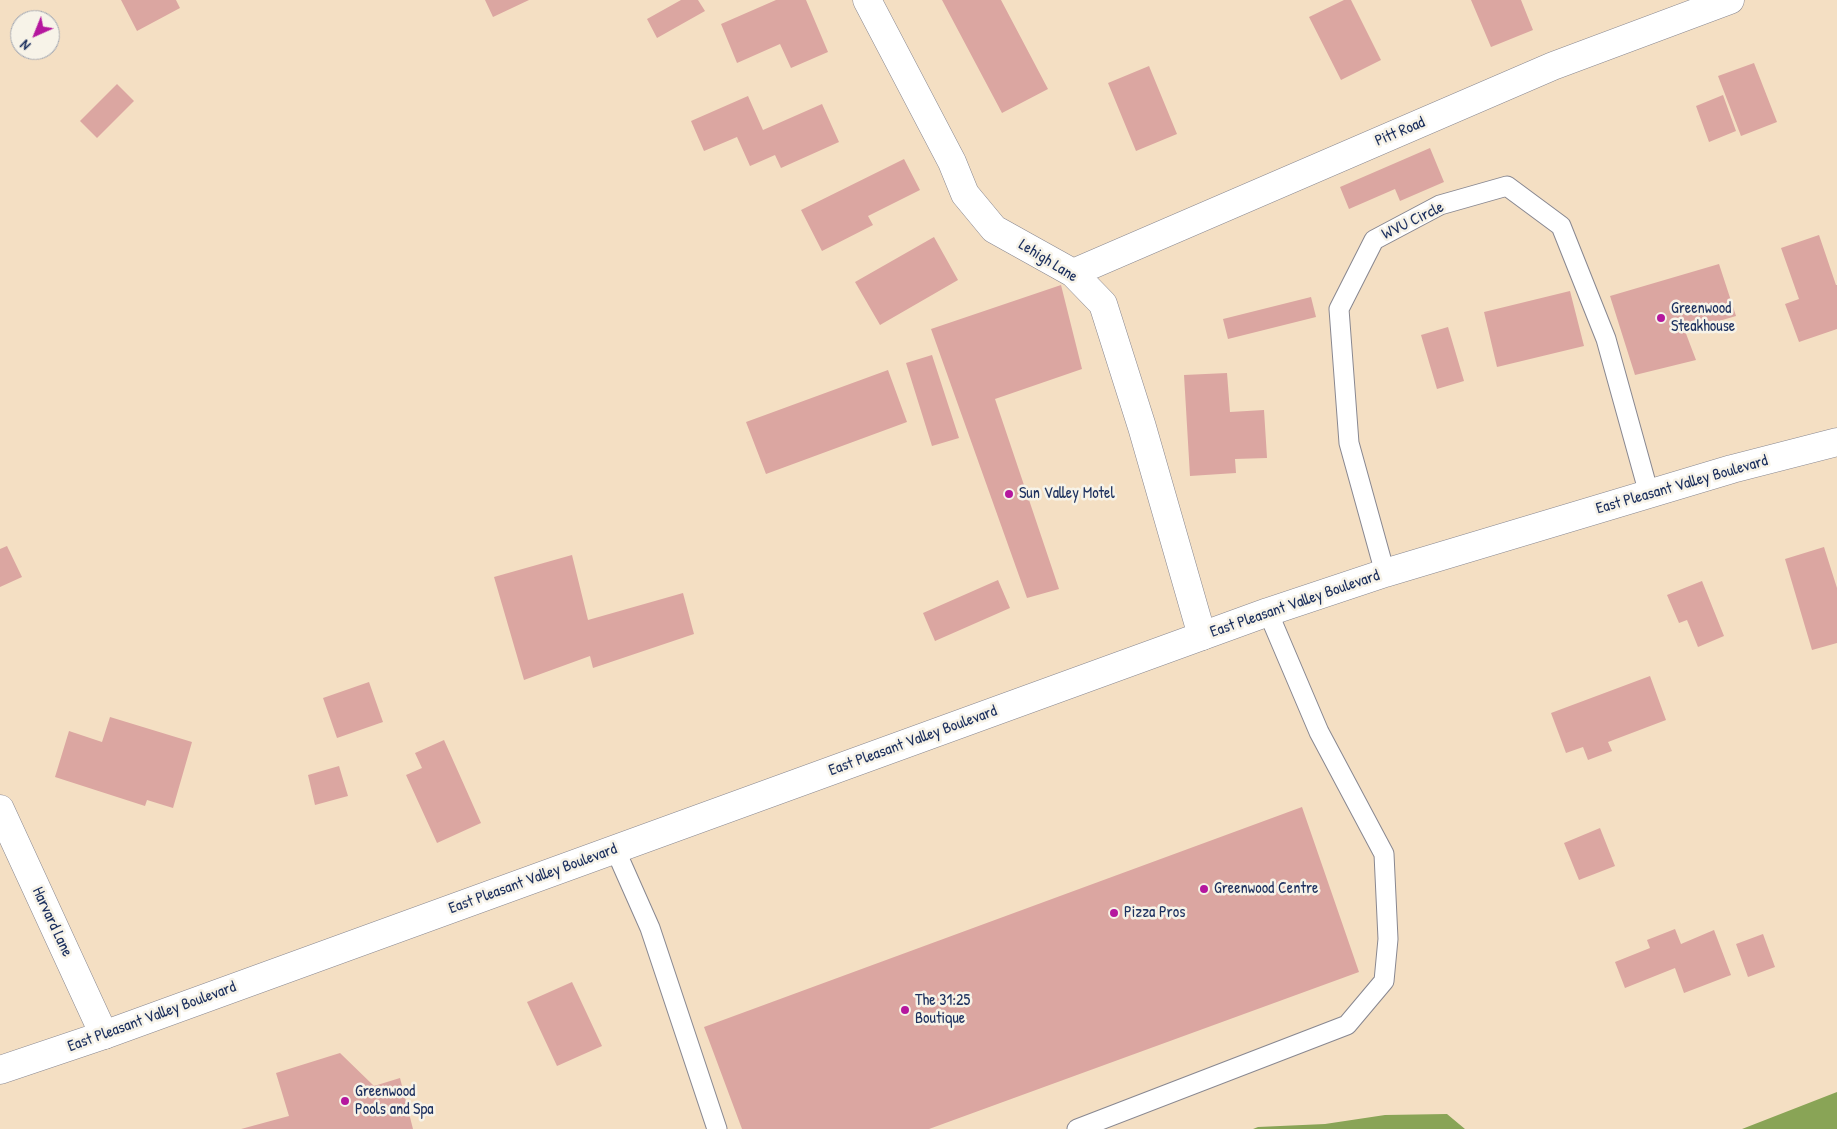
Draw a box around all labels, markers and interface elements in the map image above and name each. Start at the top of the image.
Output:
north arrow [10,10,60,60]
text: N [16,36,34,55]
street label: Pitt Road [1372,113,1428,151]
street label: WVU Circle [1379,198,1447,244]
street label: Lehigh Lane [1015,235,1081,287]
place label: Greenwood Steakhouse [1671,299,1735,337]
marker: Greenwood Steakhouse [1655,312,1667,324]
street label: East Pleasant Valley Boulevard [1594,451,1770,519]
place label: Sun Valley Motel [1019,484,1115,504]
marker: Sun Valley Motel [1003,488,1015,500]
street label: East Pleasant Valley Boulevard [1208,566,1382,642]
street label: East Pleasant Valley Boulevard [826,702,1000,780]
street label: East Pleasant Valley Boulevard [446,840,620,918]
place label: Greenwood Centre [1214,879,1318,899]
marker: Greenwood Centre [1198,883,1210,895]
street label: Harvard Lane [28,884,76,960]
place label: Pizza Pros [1124,903,1185,923]
marker: Pizza Pros [1108,907,1120,919]
street label: East Pleasant Valley Boulevard [65,978,239,1056]
place label: The 31:25 Boutique [915,991,970,1029]
marker: The 31:25 Boutique [899,1004,911,1016]
place label: Greenwood Pools and Spa [355,1082,434,1120]
marker: Greenwood Pools and Spa [339,1095,351,1107]

